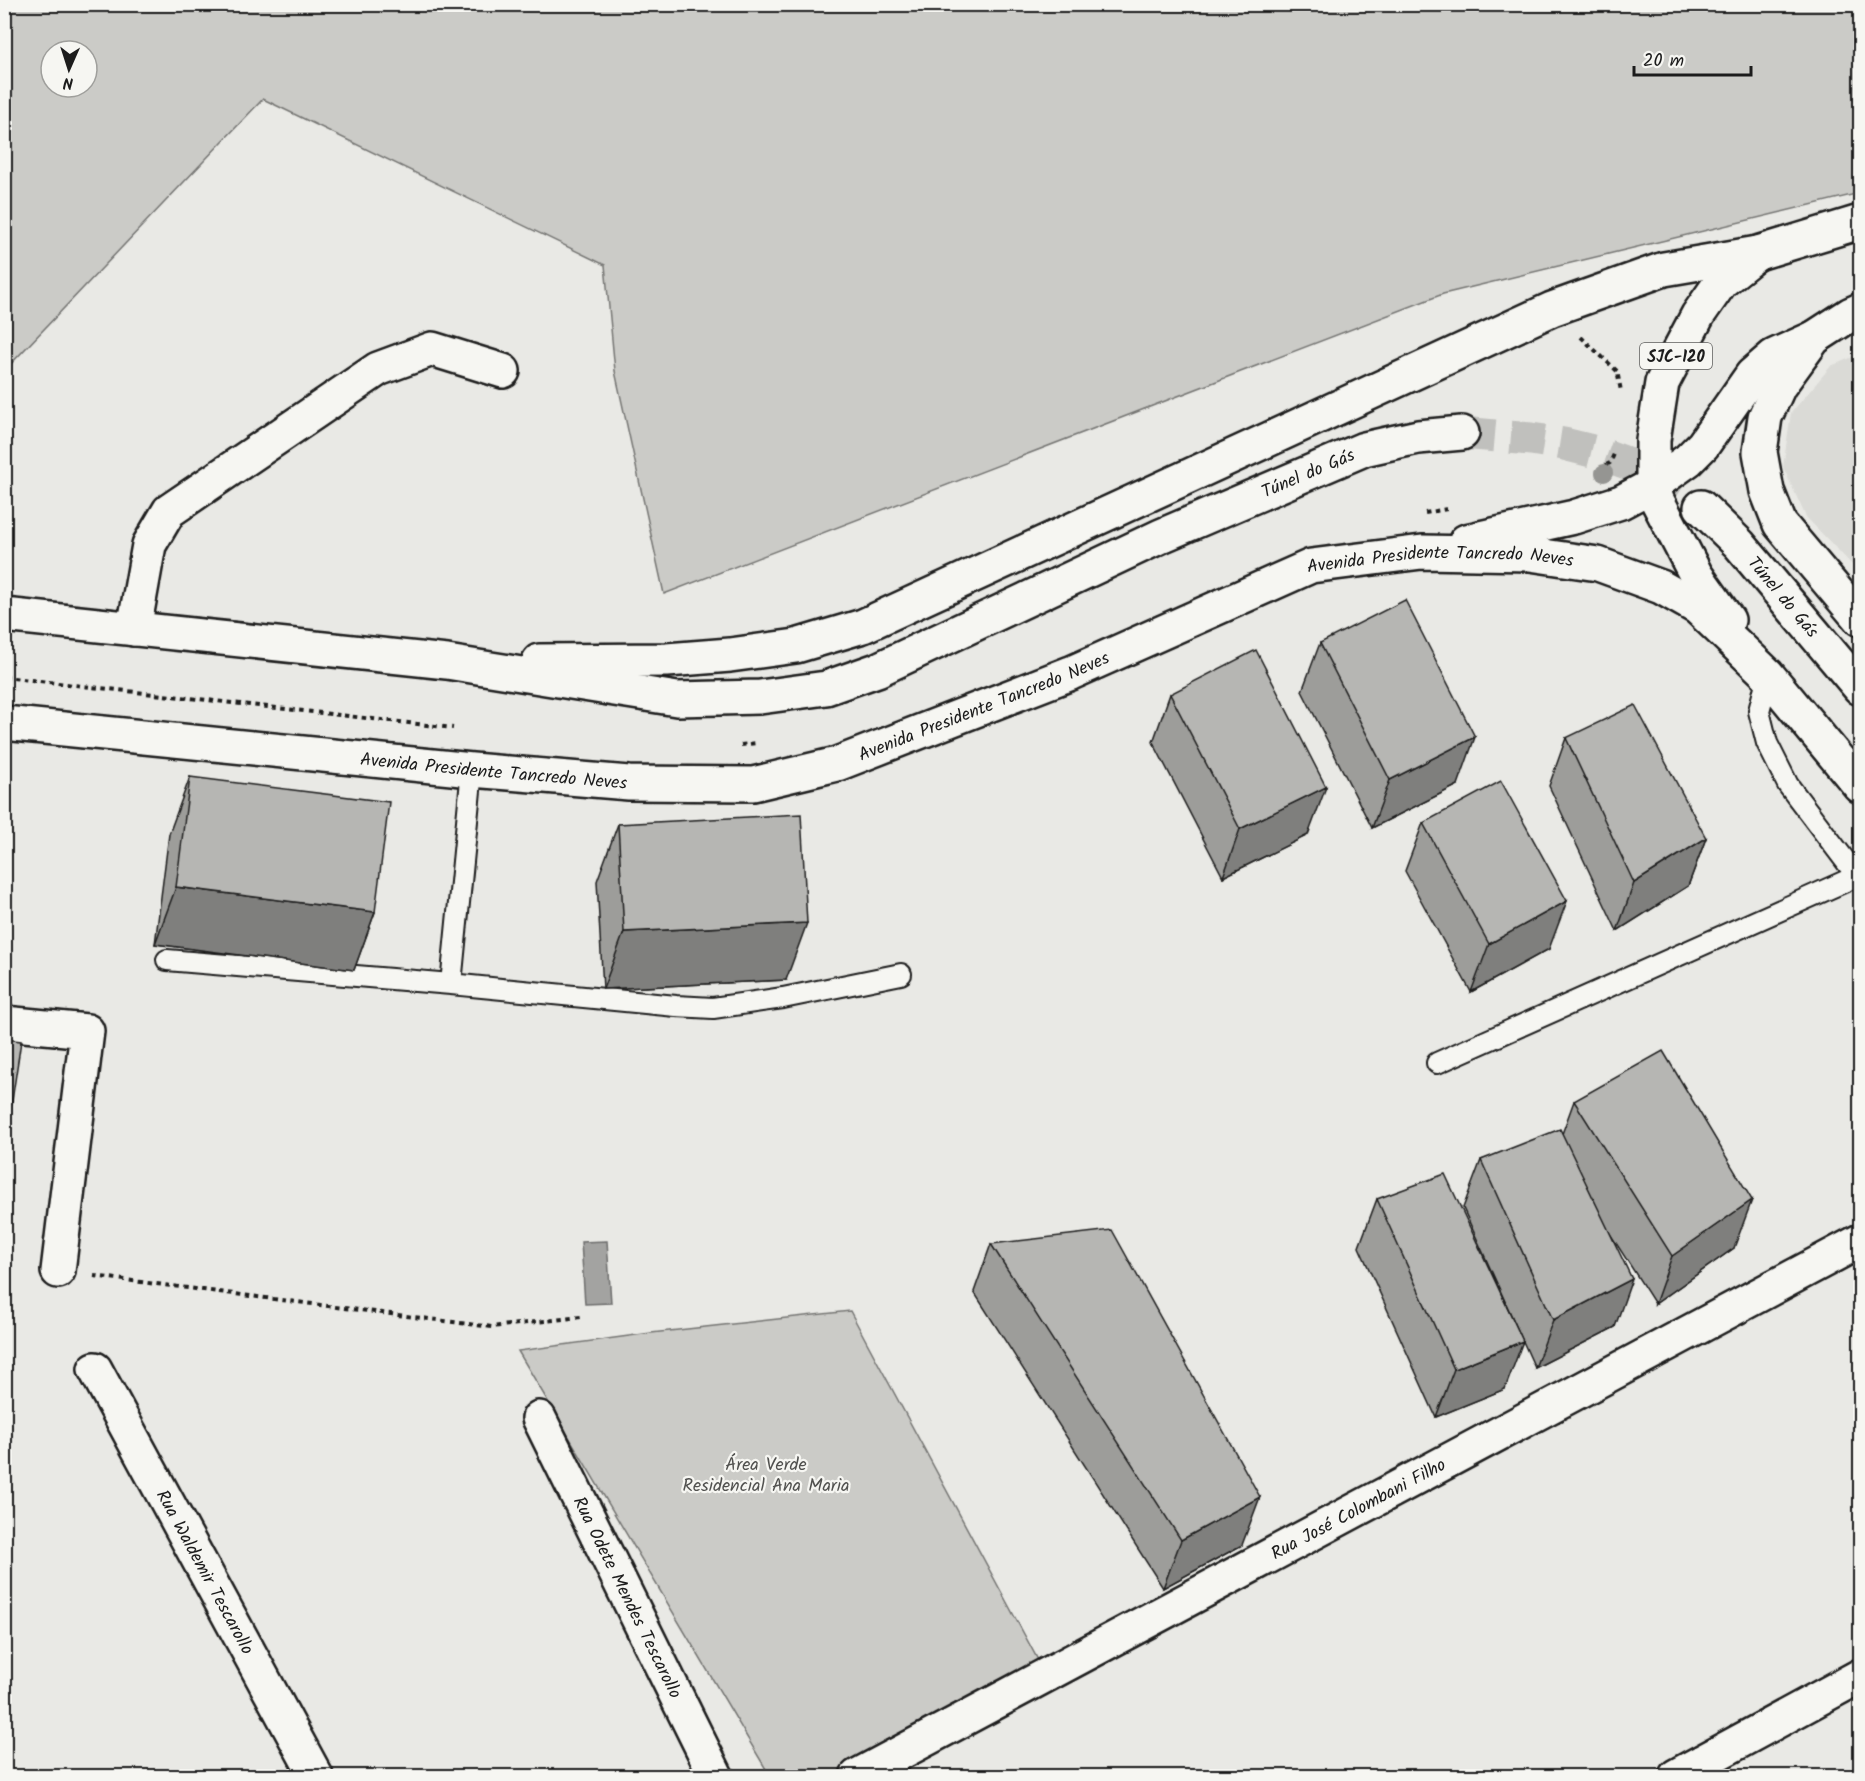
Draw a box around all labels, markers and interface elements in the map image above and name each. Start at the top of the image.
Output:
north arrow [39,39,99,99]
scale bar [1634,39,1751,77]
text: 20 m [1643,47,1684,76]
text: N [63,70,74,95]
road number: SJC-120 [1640,343,1712,369]
street label: Túnel do Gás [1257,441,1360,507]
street label: Avenida Presidente Tancredo Neves [1305,539,1576,582]
street label: Túnel do Gás [1739,550,1825,645]
street label: Avenida Presidente Tancredo Neves [854,644,1115,770]
street label: Avenida Presidente Tancredo Neves [359,746,628,799]
park label: Área Verde Residencial Ana Maria [682,1451,850,1501]
street label: Rua José Colombani Filho [1266,1451,1452,1569]
street label: Rua Waldemir Tescarollo [147,1485,260,1660]
street label: Rua Odete Mendes Tescarollo [564,1492,689,1704]

